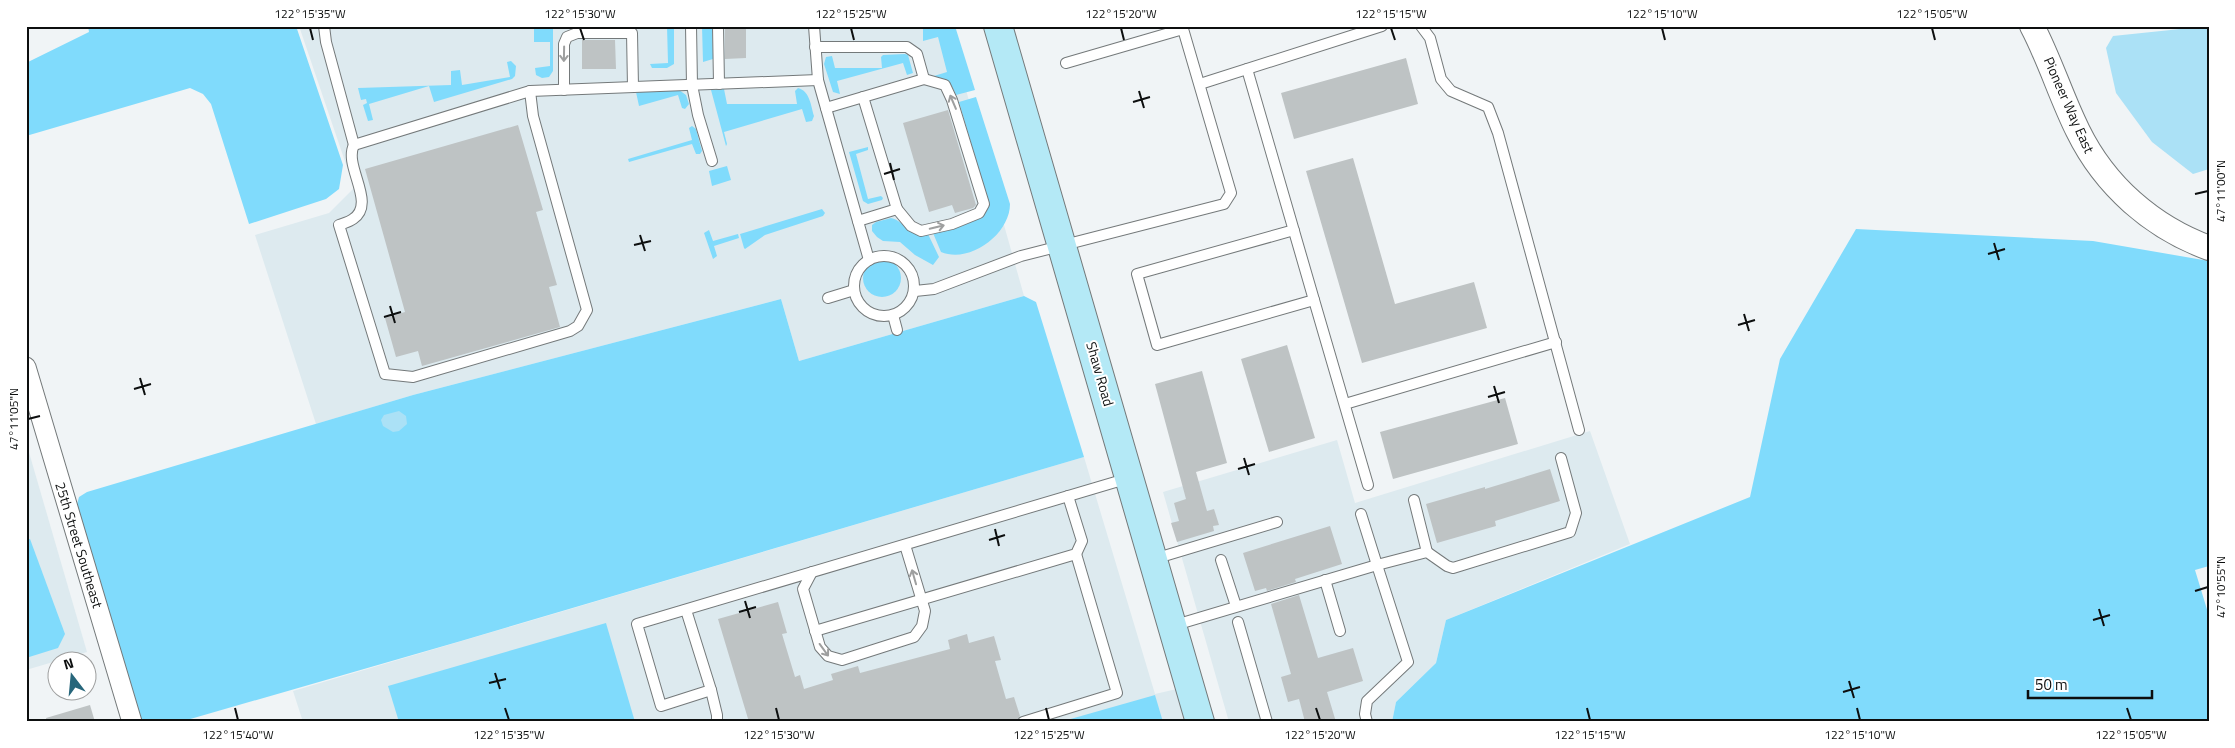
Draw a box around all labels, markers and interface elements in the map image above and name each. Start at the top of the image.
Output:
text: 122°15'35"W [274,4,346,23]
text: 122°15'30"W [544,4,616,23]
text: 122°15'25"W [815,4,887,23]
text: 122°15'20"W [1085,4,1157,23]
text: 122°15'15"W [1355,4,1427,23]
text: 122°15'10"W [1626,4,1698,23]
text: 122°15'05"W [1896,4,1968,23]
one-way arrow [559,46,569,62]
street label: Pioneer Way East [2039,53,2100,156]
one-way arrow [947,95,957,110]
text: 47°11'00"N [2211,160,2230,222]
one-way arrow [928,222,944,231]
street label: Shaw Road [1081,339,1120,409]
text: 47°11'05"N [4,388,23,450]
street label: 25th Street Southeast [50,479,109,611]
text: 47°10'55"N [2211,556,2230,618]
one-way arrow [909,569,919,585]
one-way arrow [818,643,829,656]
north arrow [48,650,98,700]
text: N [61,652,76,674]
scale bar [2028,668,2151,700]
text: 50 m [2035,673,2068,696]
text: 122°15'40"W [202,725,274,744]
text: 122°15'35"W [473,725,545,744]
text: 122°15'30"W [743,725,815,744]
text: 122°15'25"W [1013,725,1085,744]
text: 122°15'20"W [1284,725,1356,744]
text: 122°15'15"W [1554,725,1626,744]
text: 122°15'10"W [1824,725,1896,744]
text: 122°15'05"W [2095,725,2167,744]

